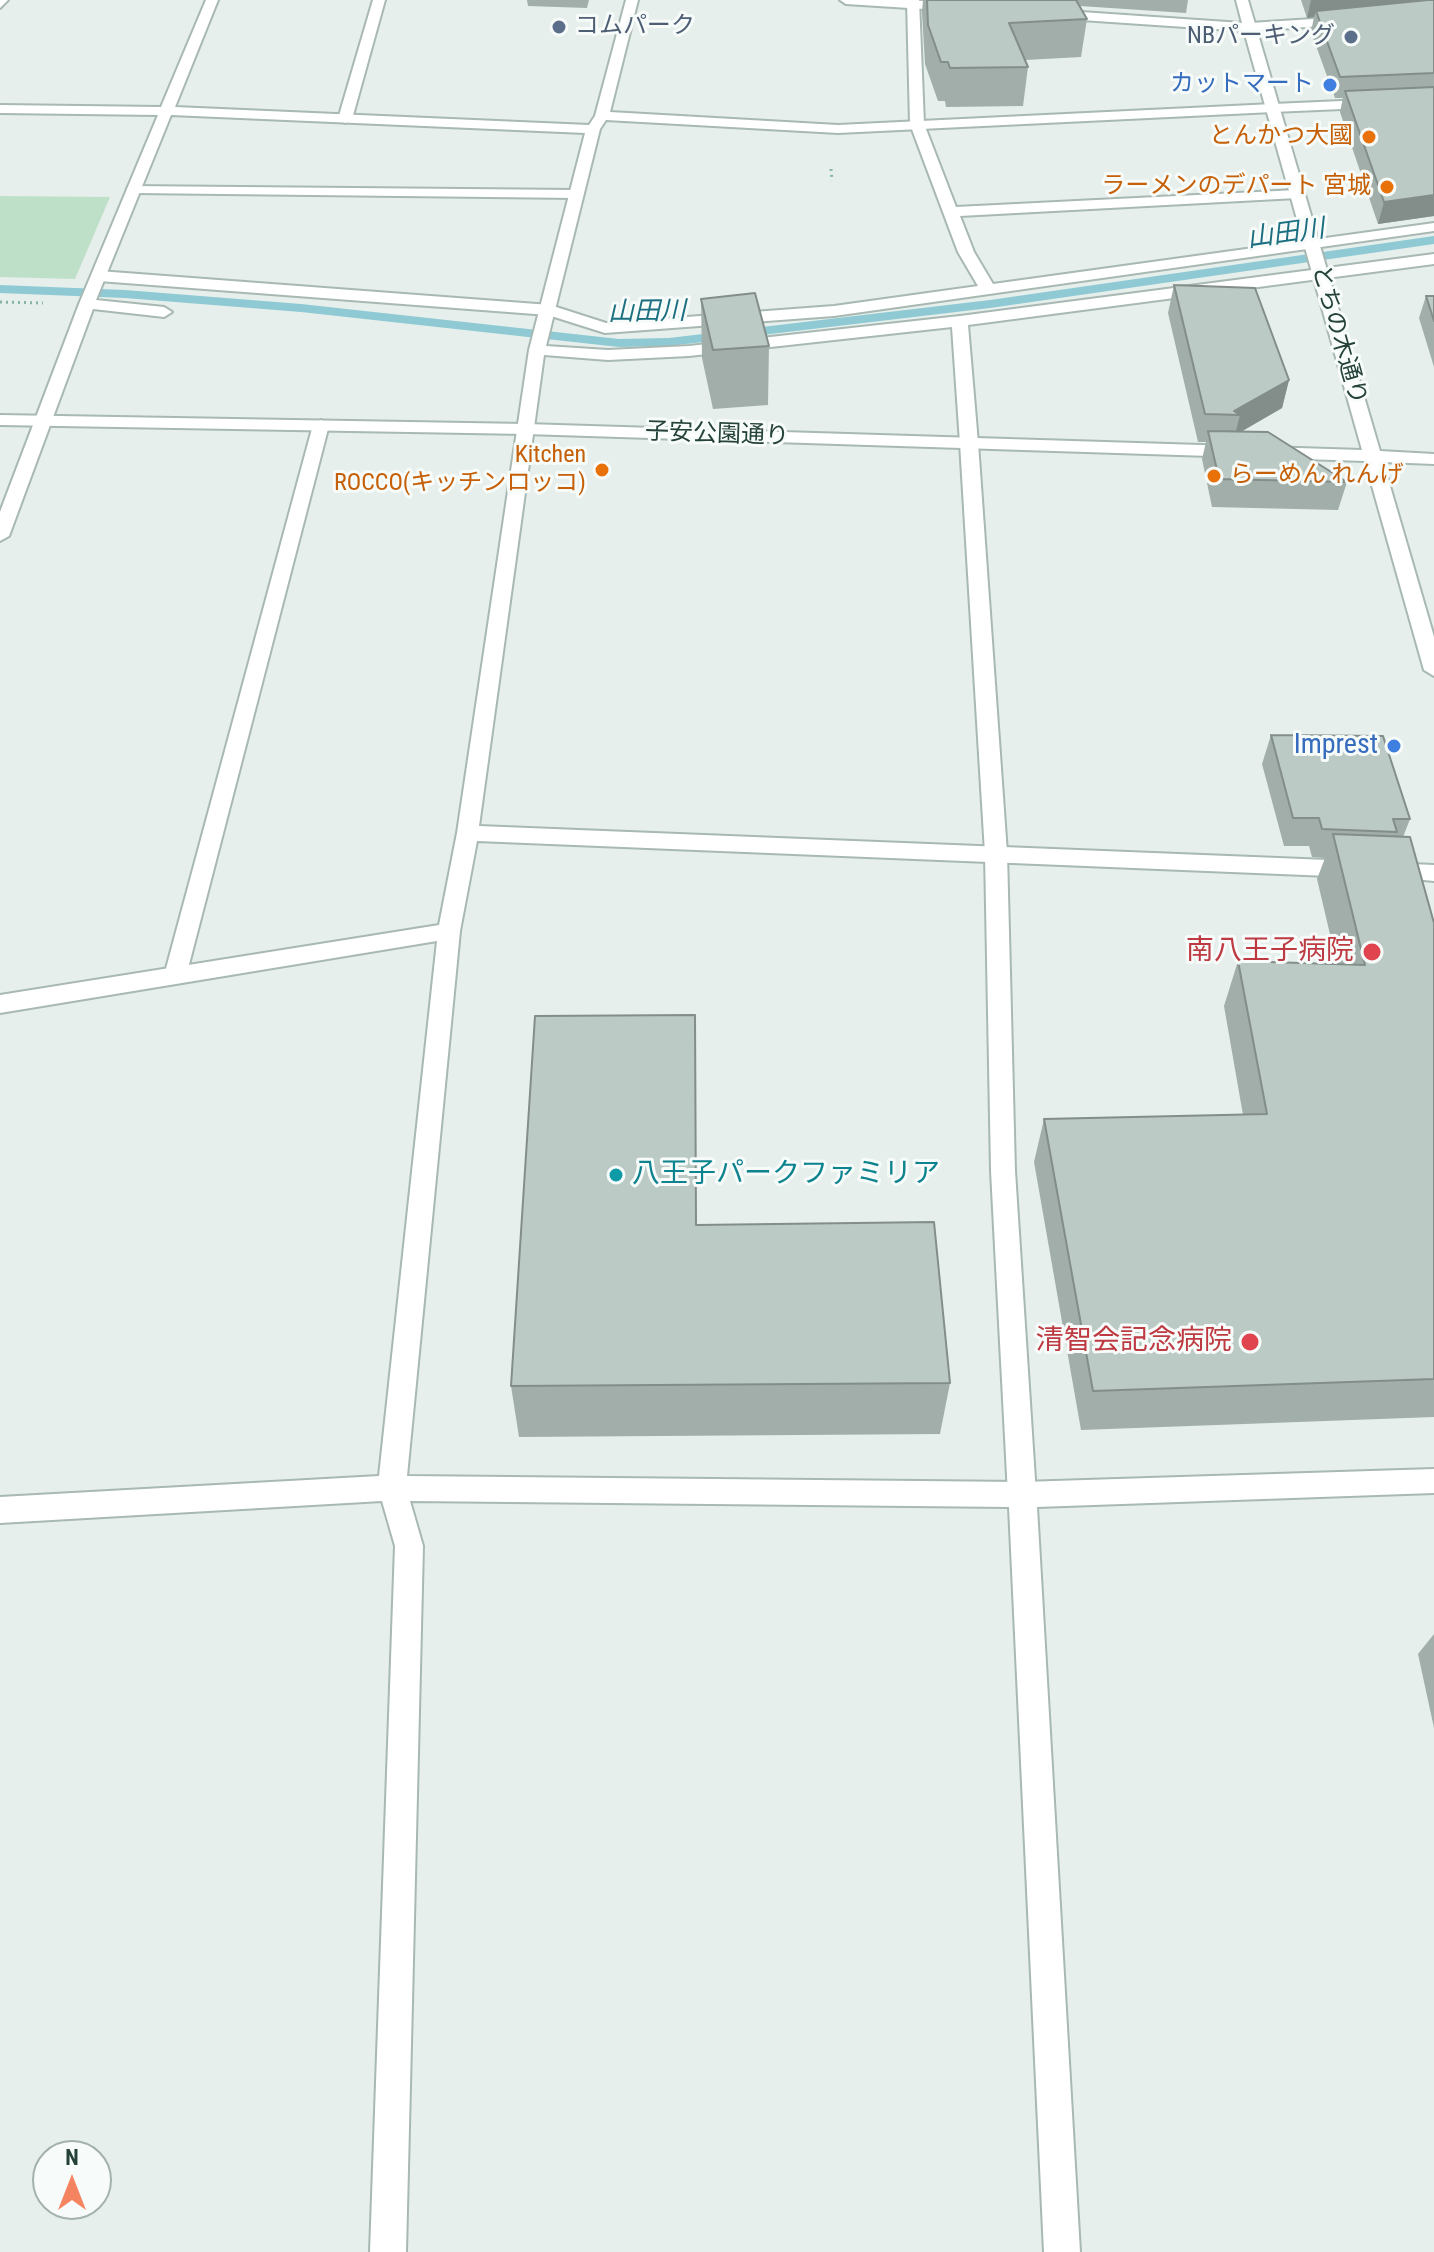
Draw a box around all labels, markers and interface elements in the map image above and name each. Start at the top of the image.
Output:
place label: コムパーク [575,13,695,41]
marker: コムパーク [550,18,568,36]
place label: NBパーキング [1187,23,1335,51]
marker: NBパーキング [1342,28,1360,46]
place label: カットマート [1170,71,1314,99]
marker: カットマート [1321,76,1339,94]
place label: とんかつ大國 [1209,123,1353,151]
marker: とんかつ大國 [1360,128,1378,146]
place label: ラーメンのデパート 宮城 [1101,173,1371,201]
marker: ラーメンのデパート 宮城 [1378,178,1396,196]
water label: 山田川 [1245,214,1327,256]
street label: とちの木通り [1304,262,1372,408]
water label: 山田川 [608,297,686,329]
street label: 子安公園通り [645,418,789,452]
place label: Kitchen ROCCO(キッチンロッコ) [334,442,586,498]
marker: Kitchen ROCCO(キッチンロッコ) [593,461,611,479]
place label: らーめん れんげ [1230,462,1404,490]
marker: らーめん れんげ [1205,467,1223,485]
place label: Imprest [1294,729,1378,763]
marker: Imprest [1385,737,1403,755]
place label: 南八王子病院 [1186,935,1354,969]
marker: 南八王子病院 [1361,941,1383,963]
place label: 八王子パークファミリア [632,1158,940,1192]
marker: 八王子パークファミリア [607,1166,625,1184]
place label: 清智会記念病院 [1036,1325,1232,1359]
marker: 清智会記念病院 [1239,1331,1261,1353]
north arrow [32,2140,112,2220]
text: N [65,2145,79,2170]

